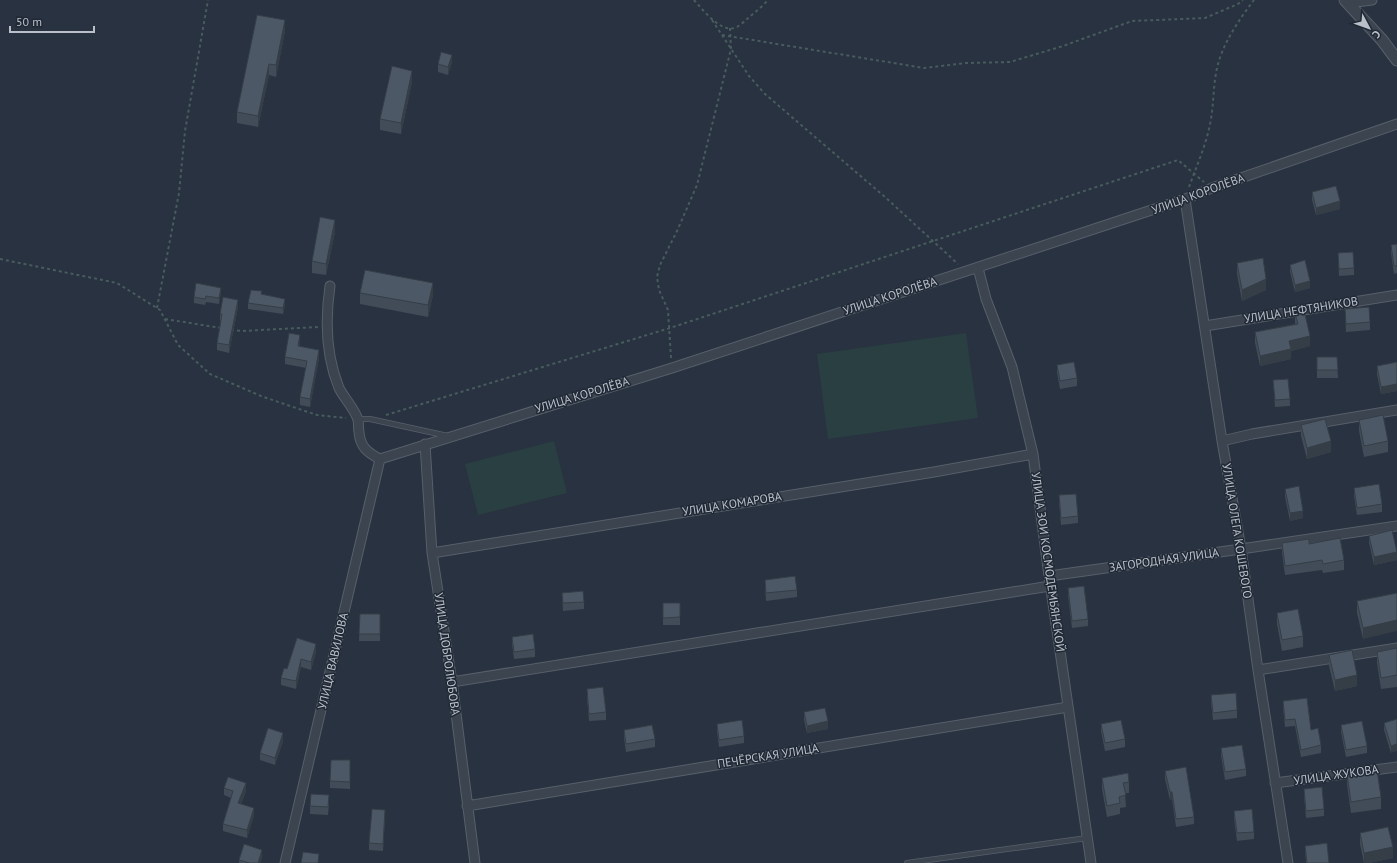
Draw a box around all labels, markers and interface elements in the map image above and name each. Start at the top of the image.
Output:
scale bar [10,8,94,34]
north arrow [1349,8,1389,48]
text: 50 m [16,14,42,29]
text: С [1369,28,1384,41]
street label: УЛИЦА КОРОЛЁВА [1149,170,1246,217]
street label: УЛИЦА КОРОЛЁВА [841,273,939,318]
street label: УЛИЦА НЕФТЯНИКОВ [1243,293,1359,326]
street label: УЛИЦА КОРОЛЁВА [533,373,631,416]
street label: УЛИЦА ОЛЕГА КОШЕВОГО [1219,462,1256,600]
street label: УЛИЦА ЗОИ КОСМОДЕМЬЯНСКОЙ [1028,471,1069,653]
street label: УЛИЦА КОМАРОВА [681,488,783,519]
street label: ЗАГОРОДНАЯ УЛИЦА [1108,544,1220,575]
street label: УЛИЦА ДОБРОЛЮБОВА [431,592,464,716]
street label: УЛИЦА ВАВИЛОВА [314,611,351,711]
street label: ПЕЧЁРСКАЯ УЛИЦА [716,740,820,771]
street label: УЛИЦА ЖУКОВА [1293,761,1379,788]

